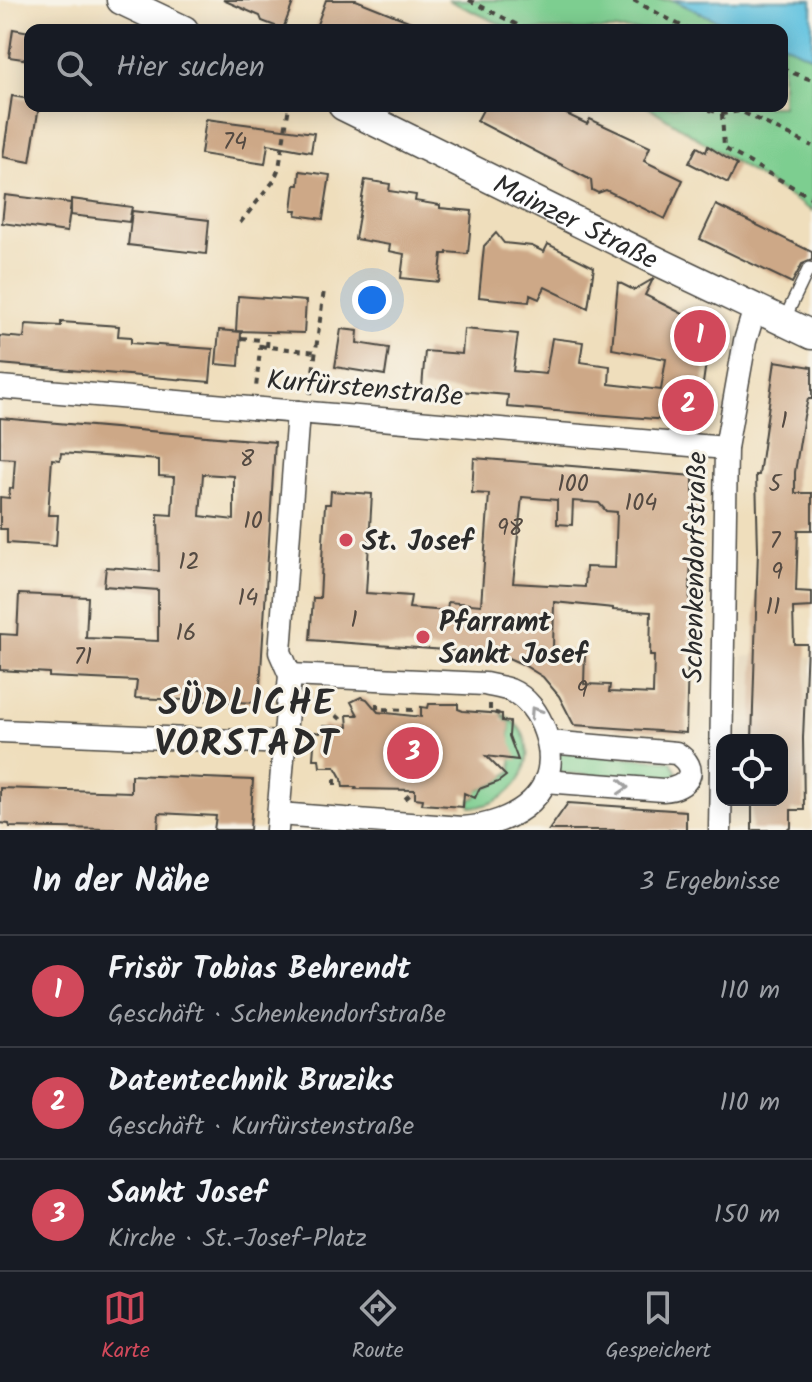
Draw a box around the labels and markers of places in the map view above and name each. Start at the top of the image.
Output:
pin: 1 [674,306,726,366]
pin: 2 [662,375,714,435]
place label: St. Josef [362,520,476,565]
marker: St. Josef [337,531,355,549]
place label: Pfarramt Sankt Josef [439,601,590,678]
marker: Pfarramt Sankt Josef [414,628,432,646]
pin: 3 [387,723,439,783]

